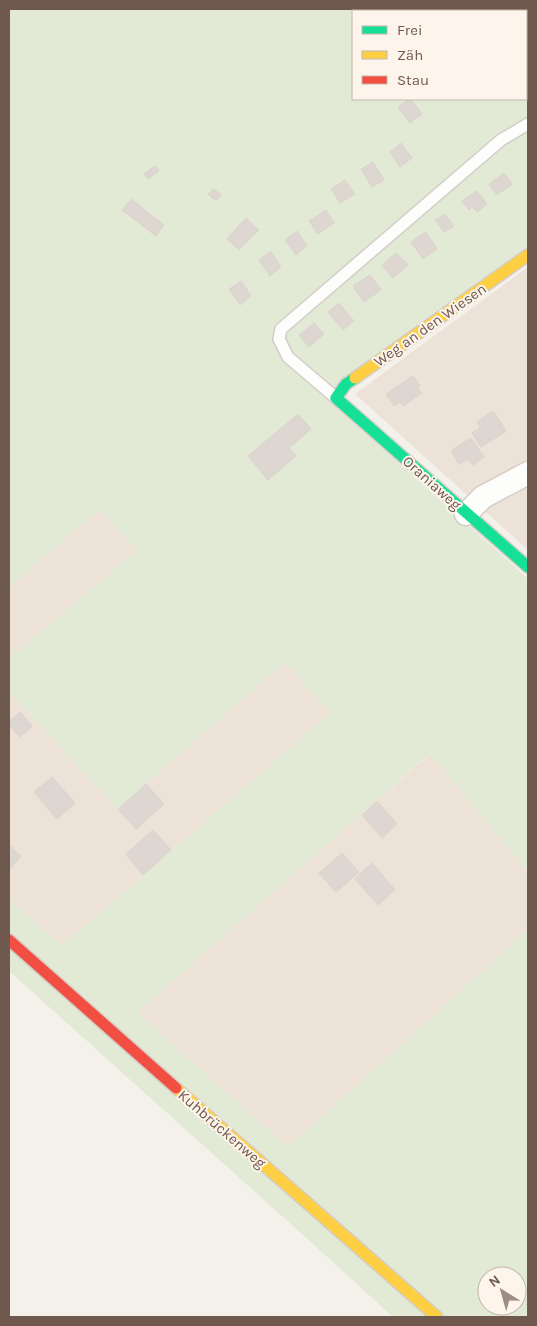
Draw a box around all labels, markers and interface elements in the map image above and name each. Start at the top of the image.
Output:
legend [352,10,527,100]
text: Frei [397,21,422,39]
text: Zäh [397,46,423,64]
text: Stau [397,71,429,89]
street label: Weg an den Wiesen [370,279,490,371]
street label: Oraniaweg [399,452,465,514]
street label: Kuhbrückenweg [174,1086,270,1172]
north arrow [477,1266,527,1316]
text: N [485,1271,504,1291]

